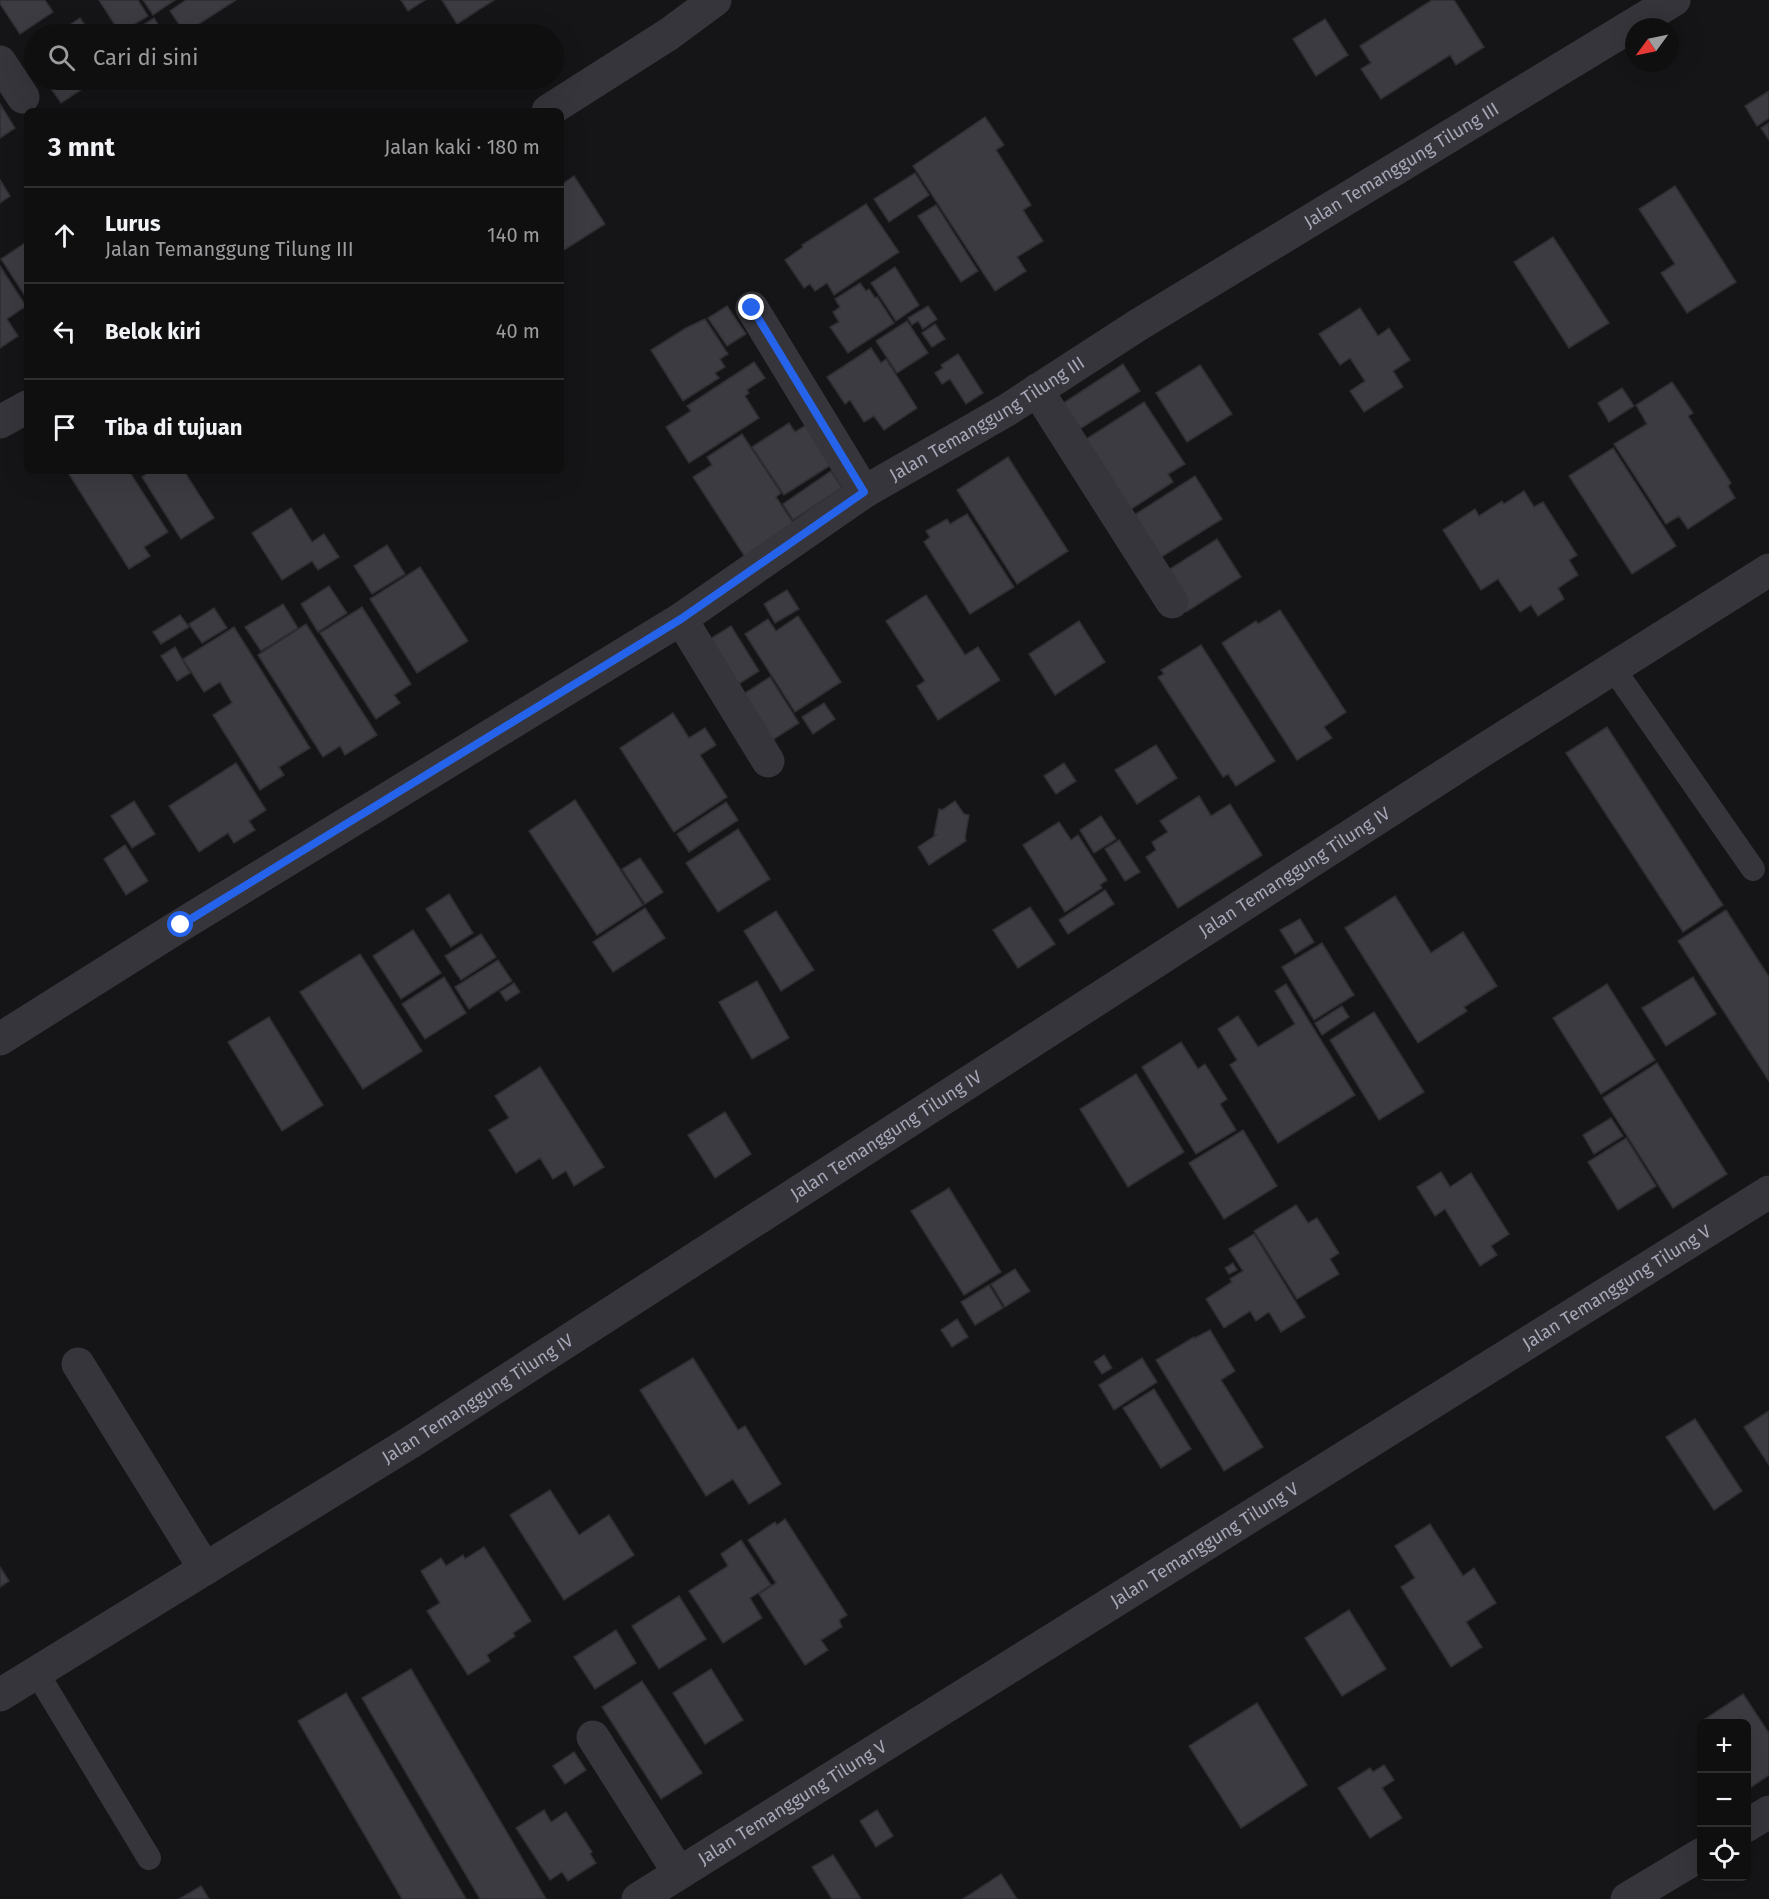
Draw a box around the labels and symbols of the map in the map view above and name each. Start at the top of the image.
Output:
north arrow [1625,18,1679,72]
street label: Jalan Temanggung Tilung III [1300,98,1503,233]
route end [738,294,764,320]
street label: Jalan Temanggung Tilung III [886,352,1089,486]
street label: Jalan Temanggung Tilung IV [1195,802,1394,942]
route start [167,911,193,937]
street label: Jalan Temanggung Tilung IV [786,1066,986,1205]
street label: Jalan Temanggung Tilung V [1518,1220,1715,1354]
street label: Jalan Temanggung Tilung IV [378,1329,577,1468]
street label: Jalan Temanggung Tilung V [1106,1478,1303,1612]
street label: Jalan Temanggung Tilung V [694,1735,891,1870]

